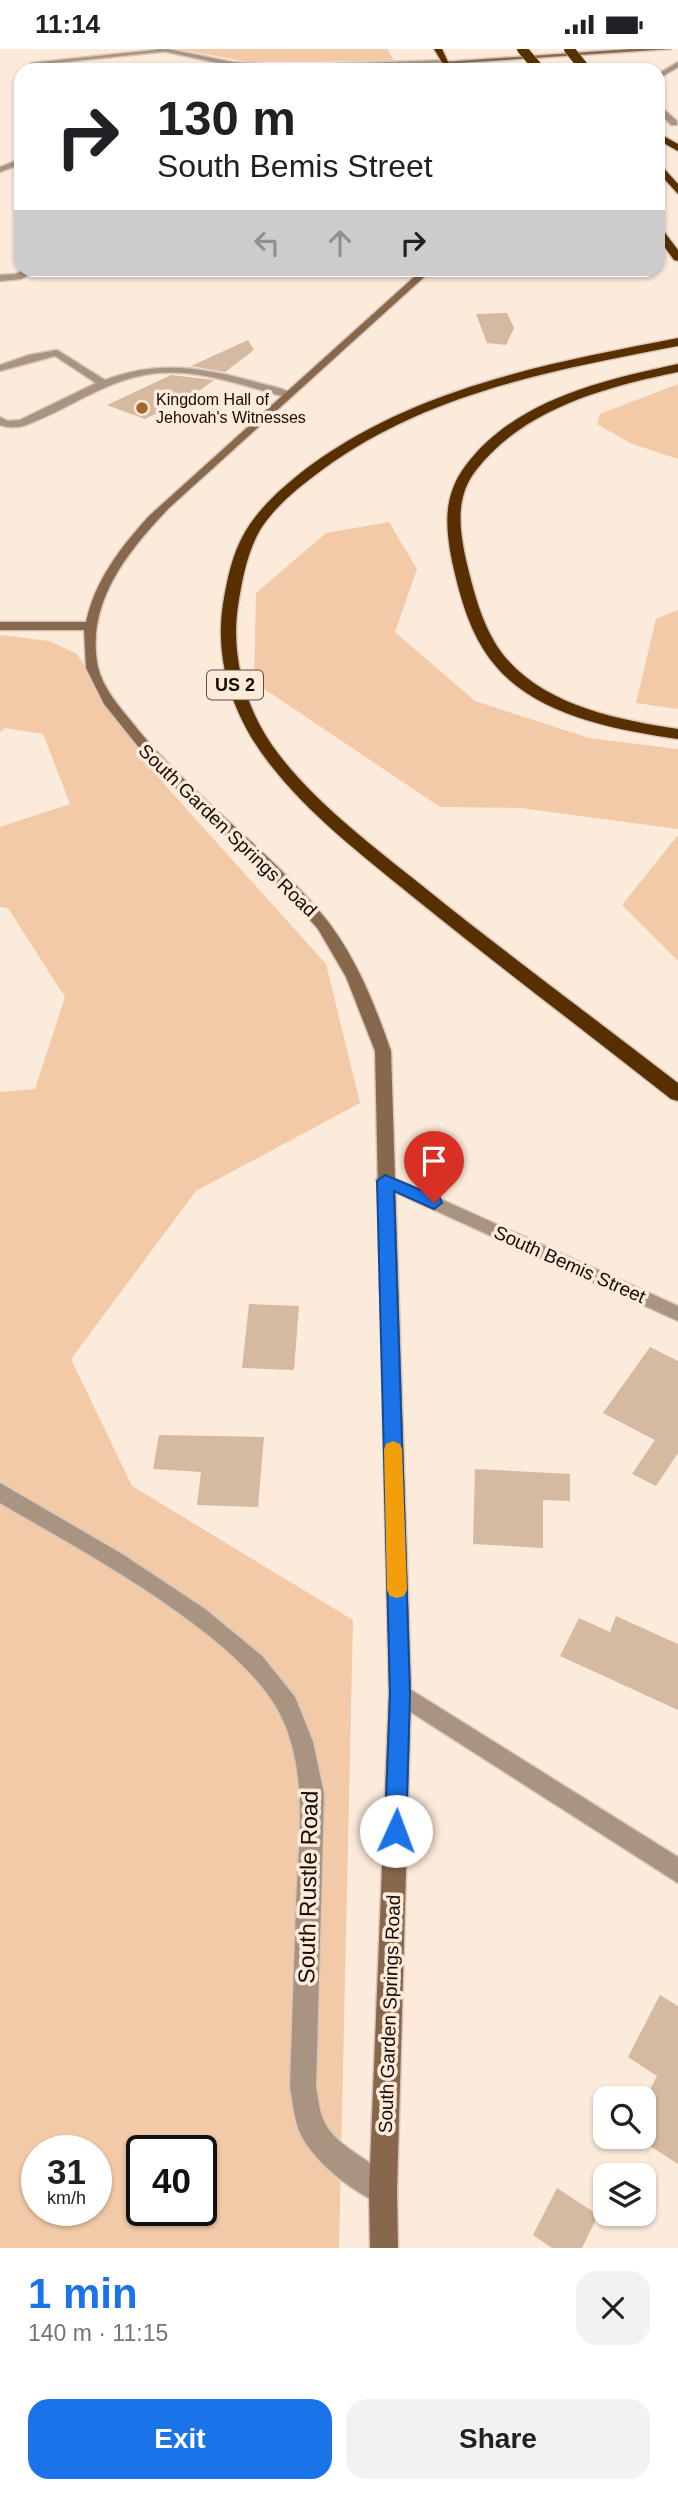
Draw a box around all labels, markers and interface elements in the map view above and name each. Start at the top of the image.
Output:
text: 11:14 [35,9,100,39]
icon: right [42,91,133,182]
text: 130 m [157,91,296,145]
text: South Bemis Street [157,148,433,184]
icon: left [248,224,286,262]
icon: ahead [321,224,359,262]
icon: right [394,224,432,262]
place label: Kingdom Hall of Jehovah's Witnesses [156,391,306,426]
marker: Kingdom Hall of Jehovah's Witnesses [134,400,150,416]
road number: US 2 [207,671,263,699]
street label: South Garden Springs Road [134,740,321,921]
pin [404,1131,464,1203]
icon: arrive [415,1142,453,1180]
street label: South Bemis Street [491,1222,649,1308]
street label: South Rustle Road [293,1790,323,1984]
position arrow [359,1794,433,1868]
street label: South Garden Springs Road [375,1894,404,2134]
map controls [593,2086,656,2226]
button: search [593,2086,656,2149]
speed limit sign: 40 [126,2135,217,2226]
text: 31 [47,2152,86,2191]
button: layers [593,2163,656,2226]
text: km/h [47,2188,86,2208]
text: 1 min [28,2270,138,2317]
button: close [576,2271,650,2345]
text: 140 m · 11:15 [28,2320,168,2346]
button: Exit [28,2399,332,2479]
button: Share [346,2399,650,2479]

